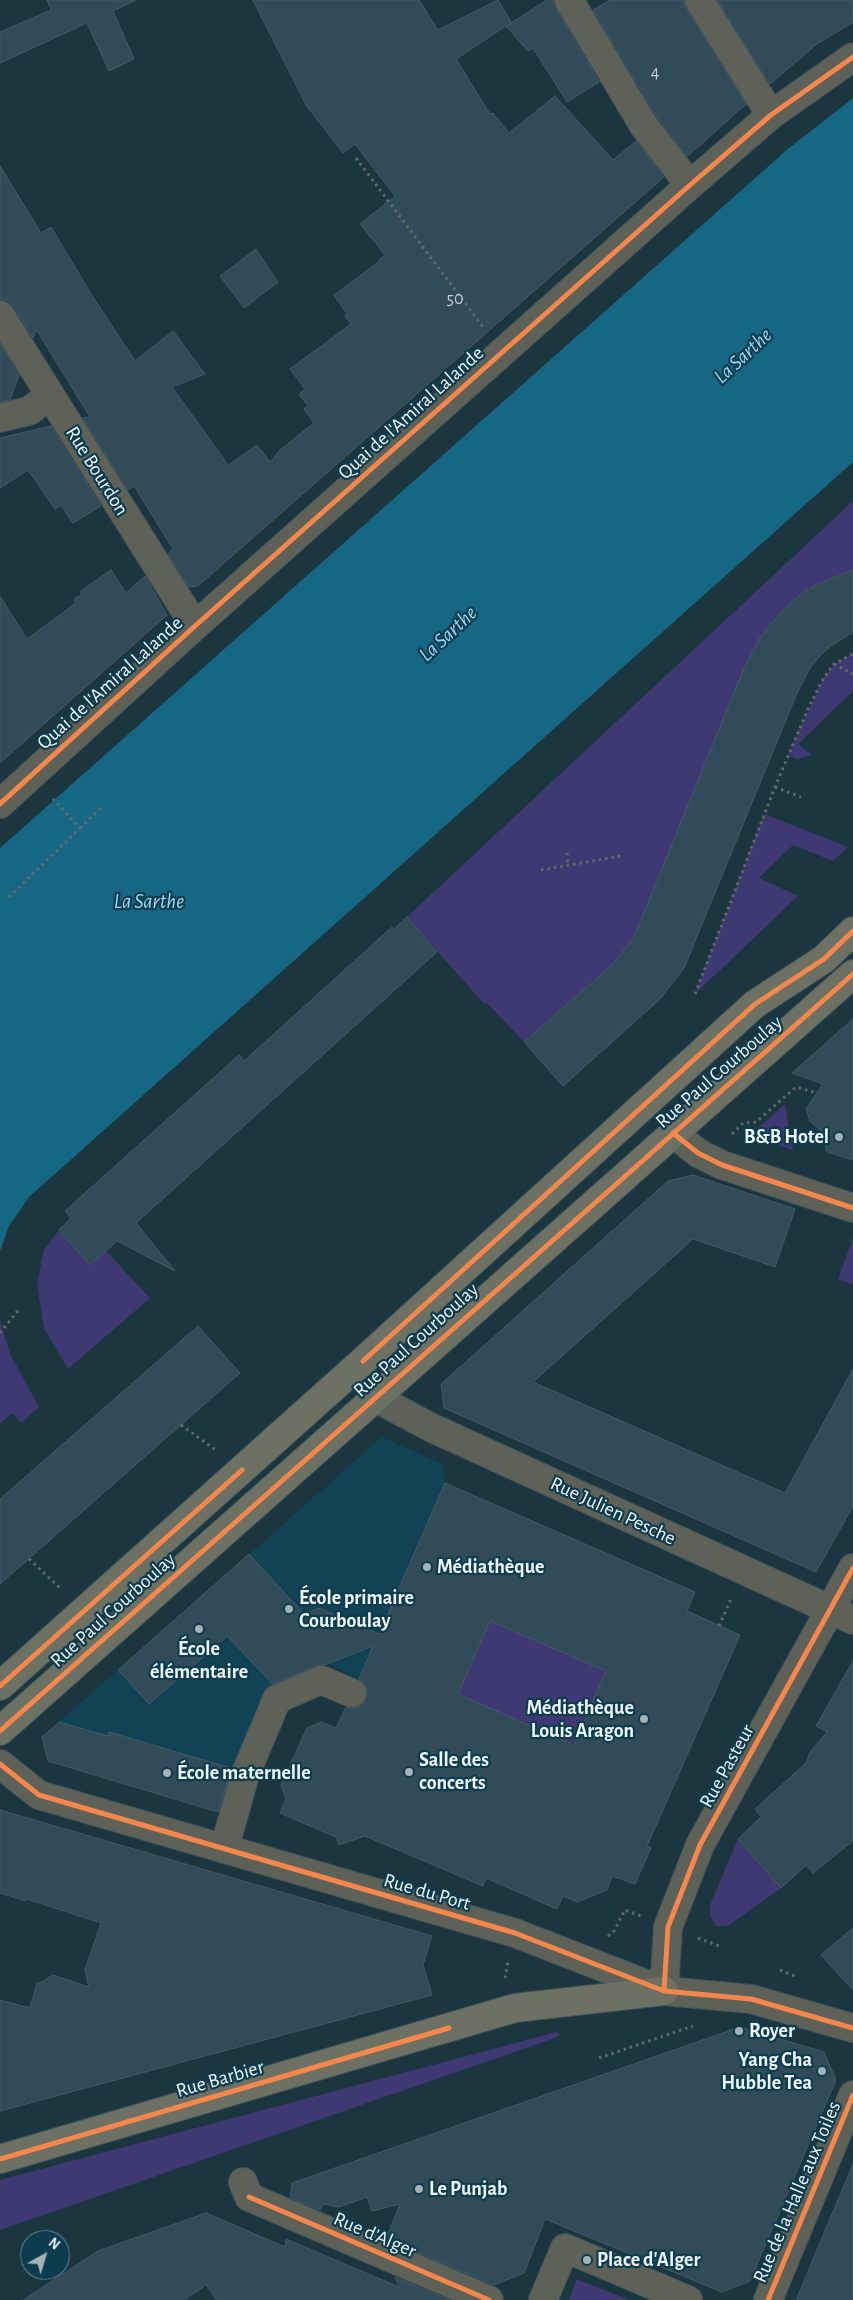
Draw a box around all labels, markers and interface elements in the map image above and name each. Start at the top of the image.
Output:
house number: 4 [651,62,659,84]
house number: 50 [446,288,464,310]
water label: La Sarthe [709,323,777,389]
street label: Quai de l'Amiral Lalande [333,341,489,485]
street label: Rue Bourdon [60,422,134,520]
water label: La Sarthe [414,601,482,667]
street label: Quai de l'Amiral Lalande [32,611,188,755]
water label: La Sarthe [114,889,184,915]
street label: Rue Paul Courboulay [651,1010,787,1134]
place label: B&B Hotel [744,1125,829,1149]
marker: B&B Hotel [833,1131,845,1143]
street label: Rue Paul Courboulay [349,1278,483,1402]
street label: Rue Julien Pesche [546,1471,680,1551]
street label: Rue Paul Courboulay [46,1548,180,1672]
place label: Médiathèque [437,1555,545,1579]
marker: Médiathèque [421,1561,433,1573]
place label: École primaire Courboulay [299,1586,414,1633]
marker: École primaire Courboulay [283,1603,295,1615]
marker: École élémentaire [193,1623,205,1635]
place label: École élémentaire [150,1637,248,1684]
place label: Médiathèque Louis Aragon [526,1696,634,1743]
marker: Médiathèque Louis Aragon [638,1713,650,1725]
street label: Rue Pasteur [694,1720,760,1812]
place label: Salle des concerts [419,1748,489,1795]
place label: École maternelle [177,1761,311,1785]
marker: Salle des concerts [403,1766,415,1778]
marker: École maternelle [161,1767,173,1779]
street label: Rue du Port [381,1868,473,1916]
place label: Royer [749,2019,795,2043]
marker: Royer [733,2025,745,2037]
place label: Yang Cha Hubble Tea [721,2048,812,2095]
street label: Rue Barbier [173,2055,267,2103]
marker: Yang Cha Hubble Tea [816,2065,828,2077]
street label: Rue de la Halle aux Toiles [748,2098,846,2286]
place label: Le Punjab [429,2177,508,2201]
marker: Le Punjab [413,2183,425,2195]
street label: Rue d'Alger [330,2207,420,2263]
north arrow [20,2230,70,2280]
text: N [46,2236,62,2253]
place label: Place d'Alger [597,2248,700,2272]
marker: Place d'Alger [581,2254,593,2266]

